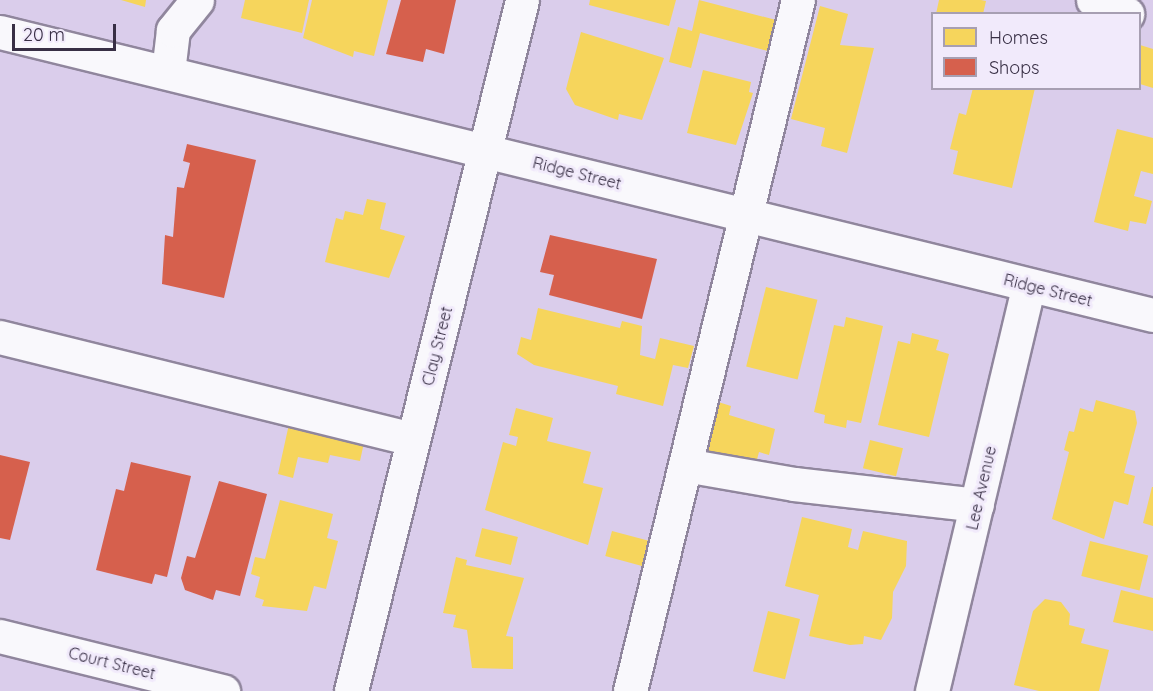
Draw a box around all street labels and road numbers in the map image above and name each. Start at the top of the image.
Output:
street label: Ridge Street [531,153,623,193]
street label: Ridge Street [1002,270,1094,310]
street label: Clay Street [418,304,456,388]
street label: Lee Avenue [962,444,1000,532]
street label: Court Street [67,643,157,683]

